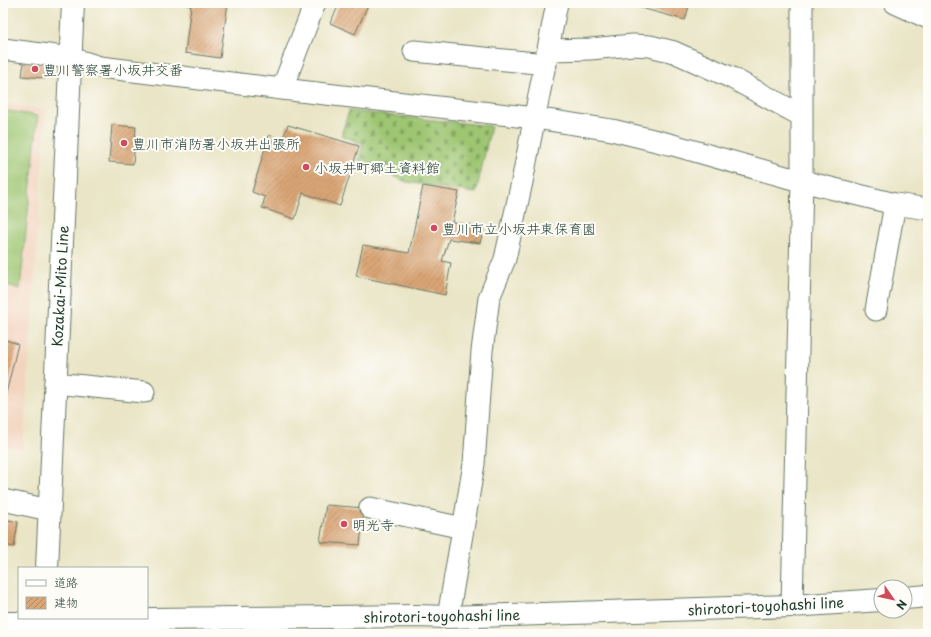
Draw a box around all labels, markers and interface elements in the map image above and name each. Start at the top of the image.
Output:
place label: 豊川警察署小坂井交番 [43,59,183,80]
marker: 豊川警察署小坂井交番 [30,64,40,74]
place label: 豊川市消防署小坂井出張所 [132,133,300,154]
marker: 豊川市消防署小坂井出張所 [119,138,129,148]
place label: 小坂井町郷土資料館 [314,157,440,178]
marker: 小坂井町郷土資料館 [301,162,311,172]
place label: 豊川市立小坂井東保育園 [442,218,596,239]
marker: 豊川市立小坂井東保育園 [429,223,439,233]
street label: Kozakai-Mito Line [46,225,74,347]
place label: 明光寺 [352,514,394,535]
marker: 明光寺 [339,519,349,529]
legend [18,567,148,619]
text: 道路 [54,573,78,591]
north arrow [873,579,913,619]
street label: shirotori-toyohashi line [687,591,845,621]
text: 建物 [54,593,78,611]
text: N [892,597,911,613]
street label: shirotori-toyohashi line [364,604,521,628]

